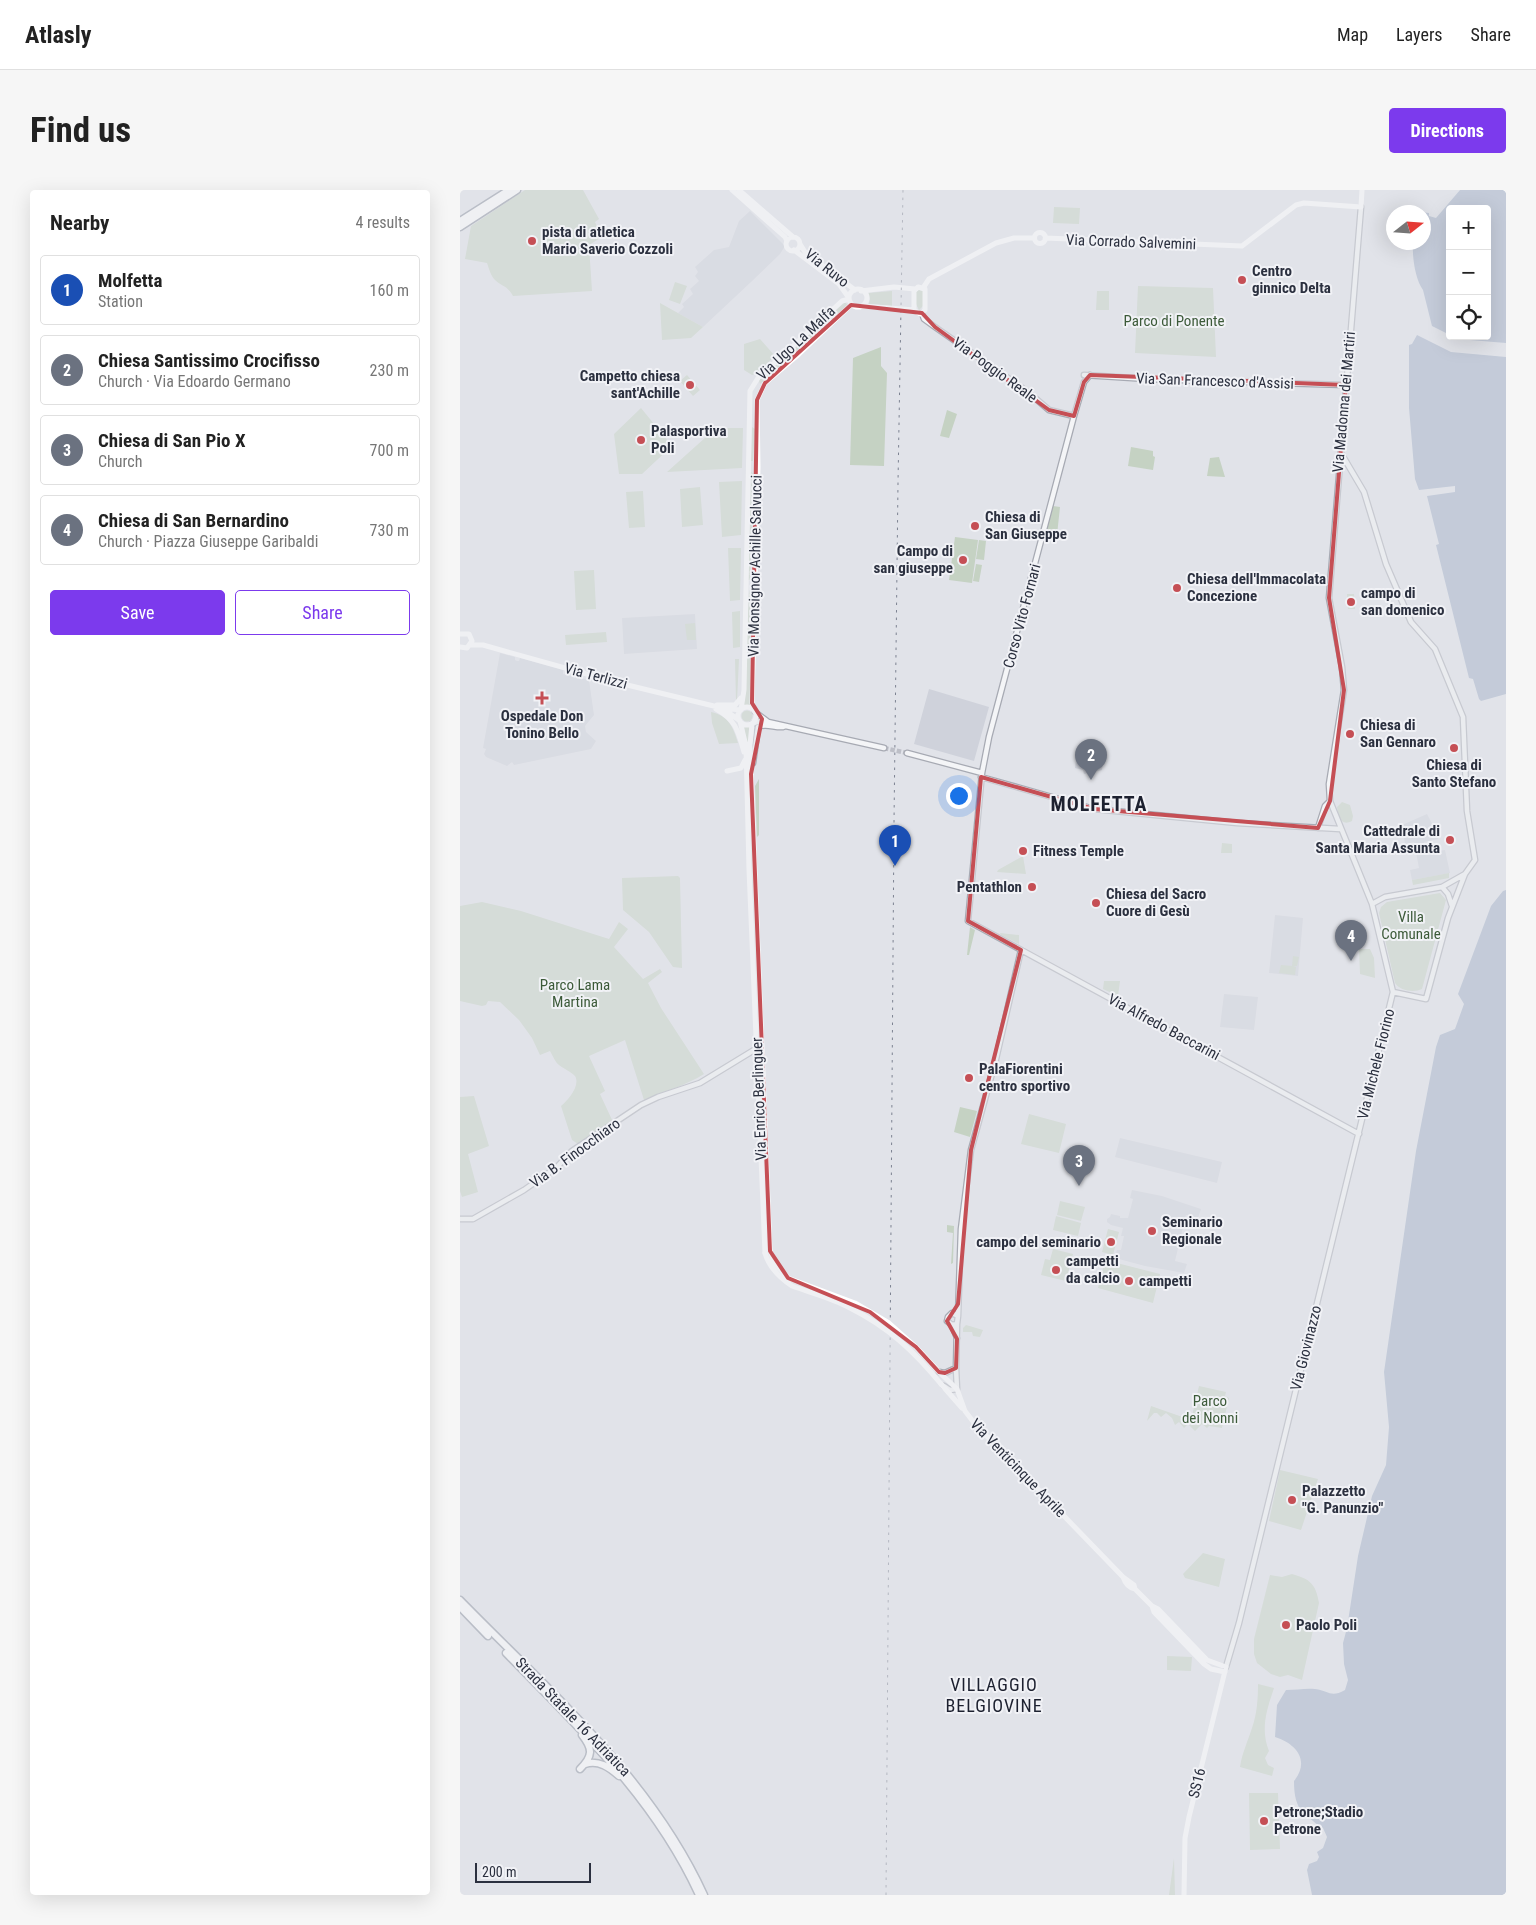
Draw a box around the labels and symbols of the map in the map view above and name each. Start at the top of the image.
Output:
north arrow [1386,205,1431,250]
place label: pista di atletica Mario Saverio Cozzoli [542,223,673,258]
street label: Via Corrado Salvemini [1066,231,1196,253]
marker: pista di atletica Mario Saverio Cozzoli [526,235,538,247]
street label: Via Ruvo [801,245,853,291]
place label: Centro ginnico Delta [1252,262,1331,297]
marker: Centro ginnico Delta [1236,274,1248,286]
street label: Via Ugo La Malfa [753,302,839,384]
park label: Parco di Ponente [1124,312,1224,330]
street label: Via Madonna dei Martiri [1329,331,1359,473]
street label: Via Poggio Reale [949,333,1041,407]
place label: Campetto chiesa sant'Achille [580,367,680,402]
street label: Via San Francesco d'Assisi [1136,369,1294,393]
marker: Campetto chiesa sant'Achille [684,379,696,391]
place label: Palasportiva Poli [651,422,726,457]
marker: Palasportiva Poli [635,434,647,446]
street label: Via Monsignor Achille Salvucci [744,475,766,657]
place label: Chiesa di San Giuseppe [985,508,1067,543]
marker: Chiesa di San Giuseppe [969,520,981,532]
place label: Campo di san giuseppe [874,542,953,577]
marker: Campo di san giuseppe [957,554,969,566]
street label: Corso Vito Fornari [999,562,1045,670]
place label: Chiesa dell'Immacolata Concezione [1187,570,1326,605]
marker: Chiesa dell'Immacolata Concezione [1171,582,1183,594]
place label: campo di san domenico [1361,584,1444,619]
marker: campo di san domenico [1345,596,1357,608]
street label: Via Terlizzi [563,659,629,693]
marker: Ospedale Don Tonino Bello [535,691,549,705]
place label: Ospedale Don Tonino Bello [501,707,583,742]
place label: Chiesa di San Gennaro [1360,716,1436,751]
marker: Chiesa di San Gennaro [1344,728,1356,740]
pin: 2 [1075,739,1107,780]
marker: Chiesa di Santo Stefano [1448,742,1460,754]
place label: Chiesa di Santo Stefano [1412,756,1496,791]
your location [946,783,972,809]
district label: MOLFETTA [1051,792,1147,816]
place label: Cattedrale di Santa Maria Assunta [1316,822,1440,857]
pin: 1 [879,825,911,866]
marker: Cattedrale di Santa Maria Assunta [1444,834,1456,846]
place label: Fitness Temple [1033,842,1124,860]
marker: Fitness Temple [1017,845,1029,857]
place label: Pentathlon [957,878,1022,896]
marker: Pentathlon [1026,881,1038,893]
place label: Chiesa del Sacro Cuore di Gesù [1106,885,1206,920]
marker: Chiesa del Sacro Cuore di Gesù [1090,897,1102,909]
park label: Villa Comunale [1381,908,1441,943]
pin: 4 [1335,920,1367,961]
park label: Parco Lama Martina [540,976,610,1011]
street label: Via Alfredo Baccarini [1105,990,1223,1064]
street label: Via Michele Fiorino [1354,1007,1398,1121]
street label: Via Enrico Berlinguer [748,1037,770,1161]
place label: PalaFiorentini centro sportivo [979,1060,1070,1095]
marker: PalaFiorentini centro sportivo [963,1072,975,1084]
street label: Via B. Finocchiaro [526,1114,624,1192]
pin: 3 [1063,1145,1095,1186]
place label: Seminario Regionale [1162,1213,1223,1248]
marker: Seminario Regionale [1146,1225,1158,1237]
place label: campo del seminario [976,1233,1101,1251]
marker: campo del seminario [1105,1236,1117,1248]
place label: campetti da calcio [1066,1252,1120,1287]
marker: campetti da calcio [1050,1264,1062,1276]
place label: campetti [1139,1272,1192,1290]
marker: campetti [1123,1275,1135,1287]
street label: Via Giovinazzo [1287,1304,1325,1392]
park label: Parco dei Nonni [1182,1392,1238,1427]
street label: Via Venticinque Aprile [966,1415,1070,1521]
place label: Palazzetto "G. Panunzio" [1302,1482,1383,1517]
marker: Palazzetto "G. Panunzio" [1286,1494,1298,1506]
place label: Paolo Poli [1296,1616,1357,1634]
marker: Paolo Poli [1280,1619,1292,1631]
street label: Strada Statale 16 Adriatica [512,1654,634,1780]
district label: VILLAGGIO BELGIOVINE [945,1674,1043,1716]
street label: SS16 [1185,1766,1209,1800]
place label: Petrone;Stadio Petrone [1274,1803,1363,1838]
marker: Petrone;Stadio Petrone [1258,1815,1270,1827]
scale bar [475,1860,591,1883]

